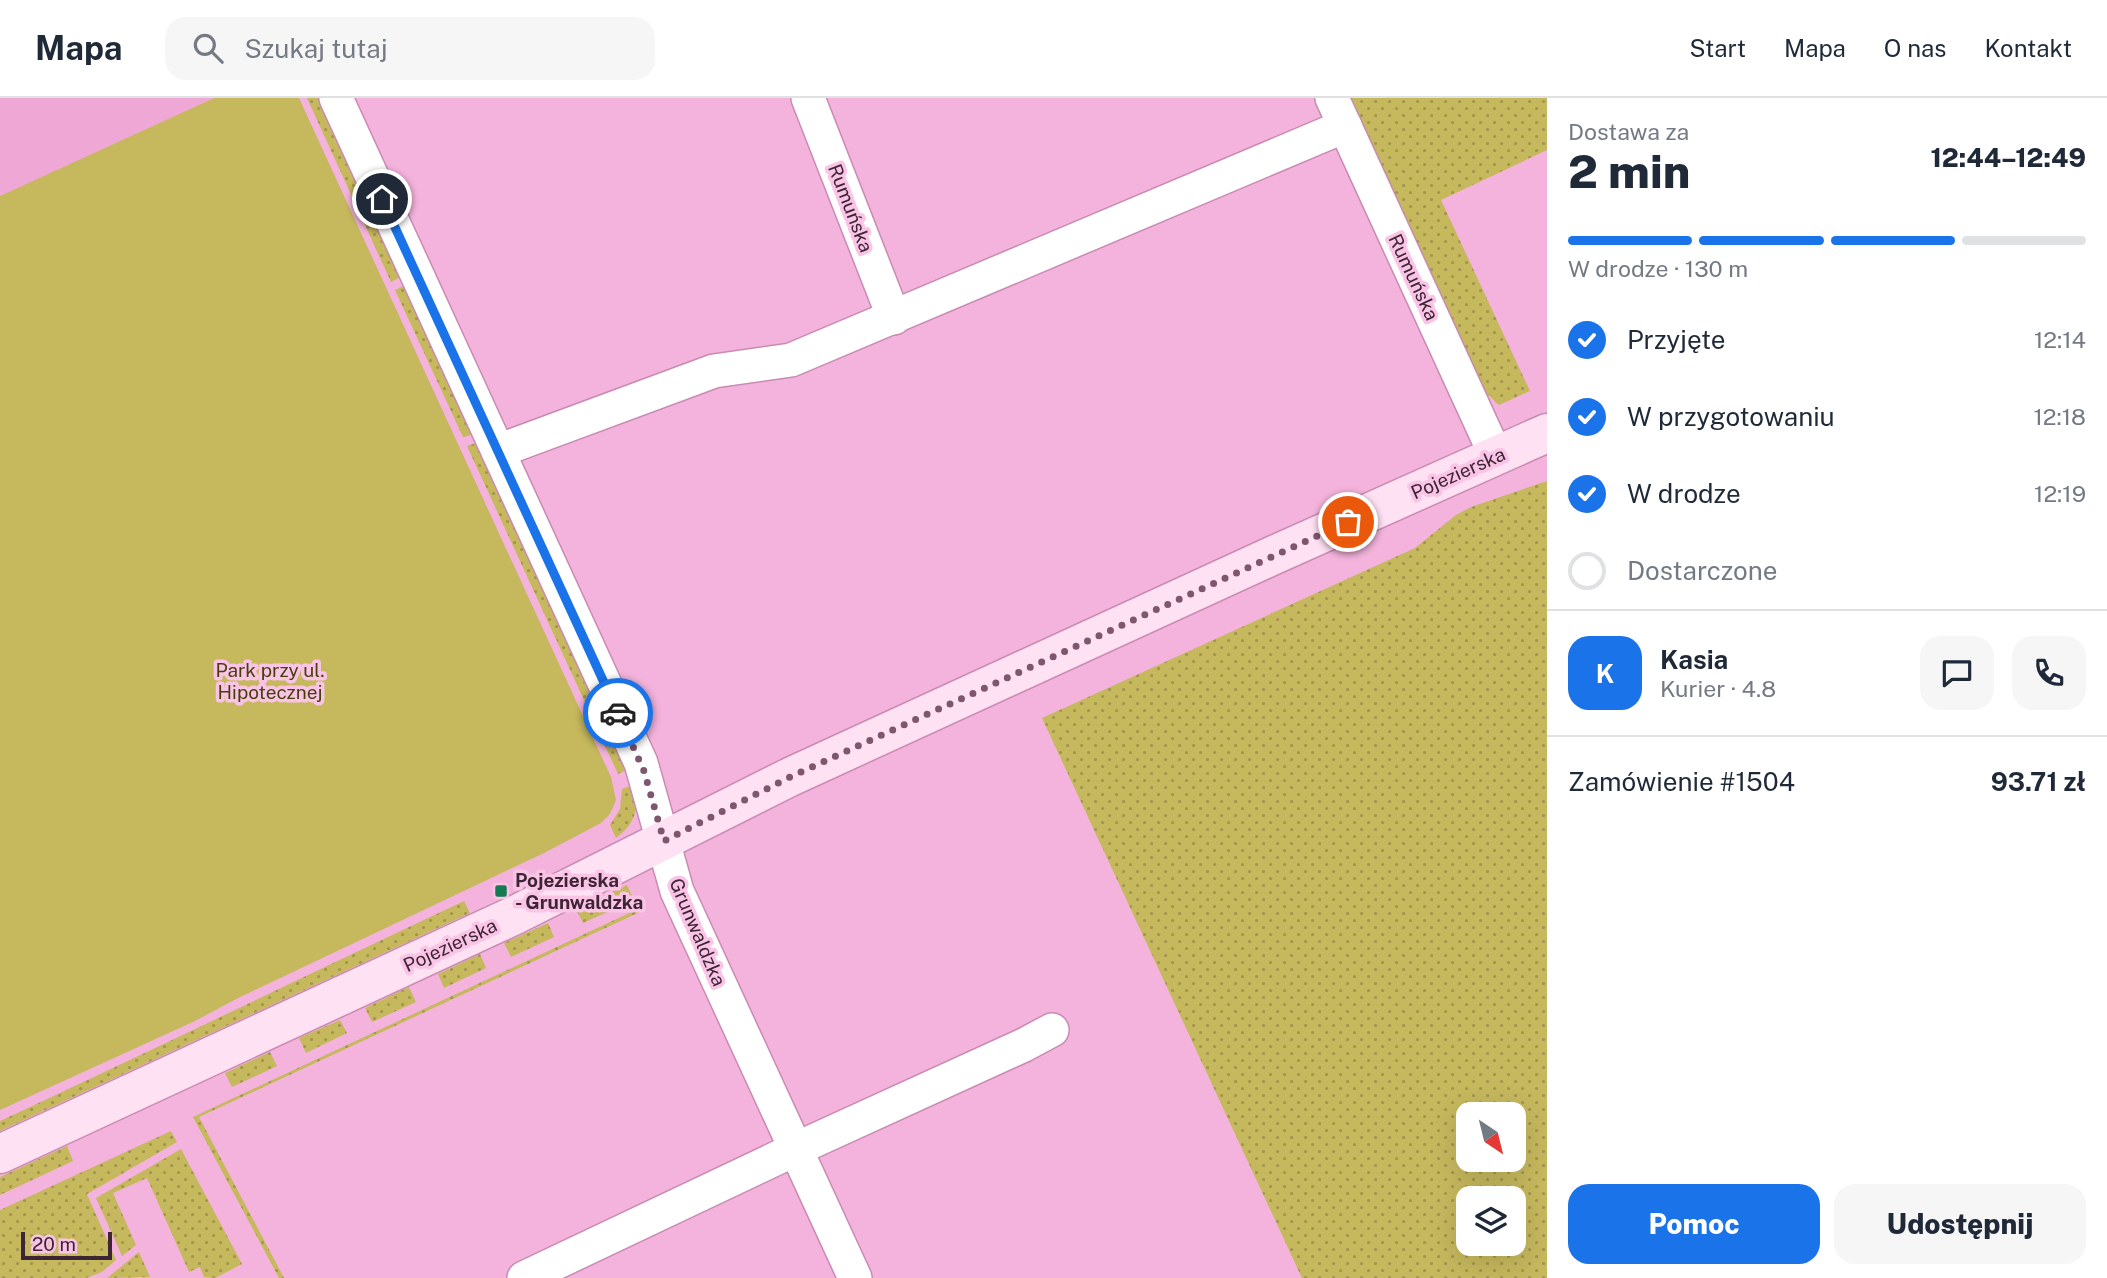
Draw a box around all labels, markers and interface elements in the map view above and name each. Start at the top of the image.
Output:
search box [165,17,655,80]
text: Mapa [35,29,123,67]
icon: search [189,29,227,67]
text: Szukaj tutaj [245,33,388,64]
text: Start [1689,34,1746,62]
text: Mapa [1784,34,1846,62]
text: O nas [1884,34,1946,62]
text: Kontakt [1984,34,2072,62]
text: Dostawa za [1568,118,1689,145]
text: 12:44–12:49 [1930,142,2086,173]
text: 2 min [1568,144,1690,198]
street label: Rumuńska [824,161,878,255]
pin [352,169,412,229]
icon: home [363,180,401,218]
street label: Rumuńska [1384,230,1444,324]
text: W drodze · 130 m [1568,255,1748,282]
icon: check [1568,321,1606,359]
text: Przyjęte [1627,324,1726,355]
text: 12:14 [2034,326,2086,353]
icon: check [1568,398,1606,436]
text: W przygotowaniu [1627,401,1835,432]
text: 12:18 [2033,403,2086,430]
street label: Pojezierska [1408,442,1508,504]
icon: check [1568,475,1606,513]
text: W drodze [1627,478,1741,509]
text: 12:19 [2034,480,2086,507]
pin [1318,492,1378,552]
icon: bag [1329,503,1367,541]
text: Dostarczone [1627,555,1778,586]
button: chat [1920,636,1994,710]
button: phone [2012,636,2086,710]
text: Kasia [1660,644,1728,675]
text: K [1596,658,1614,689]
park label: Park przy ul. Hipotecznej [216,659,324,703]
text: Kurier · 4.8 [1660,675,1776,702]
courier [583,678,653,748]
icon: car [599,694,637,732]
text: Zamówienie #1504 [1568,766,1795,797]
text: 93.71 zł [1991,766,2086,797]
place label: Pojezierska - Grunwaldzka [515,869,643,913]
street label: Grunwaldzka [665,875,731,989]
marker: Pojezierska - Grunwaldzka [493,883,509,899]
street label: Pojezierska [400,914,500,976]
north arrow [1456,1102,1526,1172]
map controls [1456,1102,1526,1256]
button: Pomoc [1568,1184,1820,1264]
button: Udostępnij [1834,1184,2086,1264]
button: layers [1456,1186,1526,1256]
scale bar [21,1229,112,1261]
text: 20 m [32,1233,76,1255]

